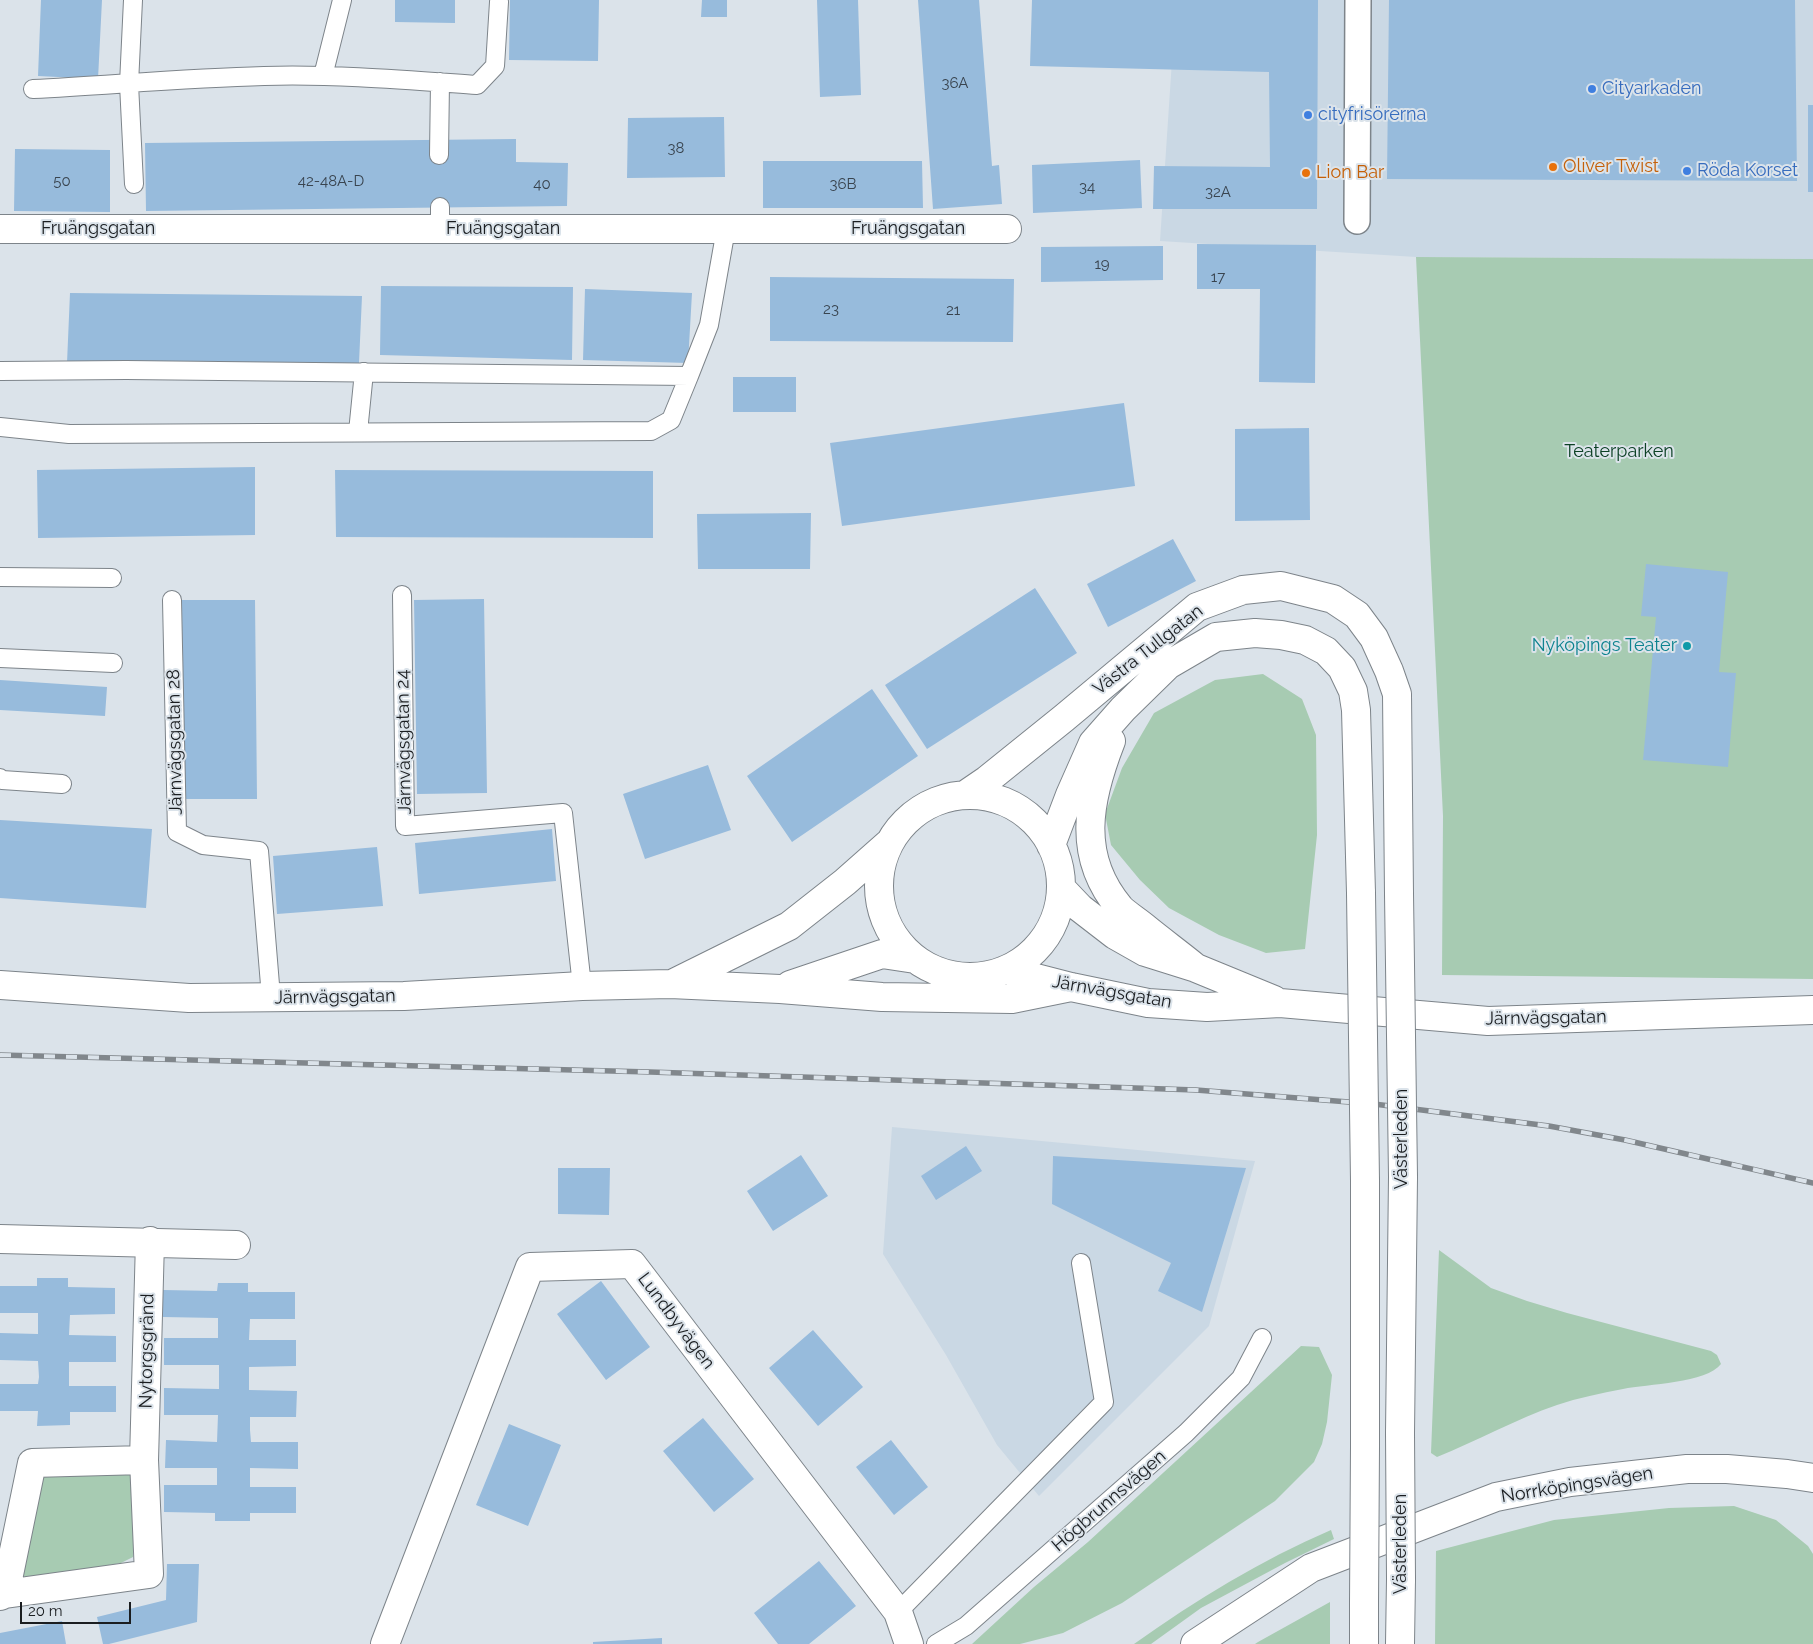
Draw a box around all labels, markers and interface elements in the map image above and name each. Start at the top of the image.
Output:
house number: 36A [942,74,968,92]
place label: Cityarkaden [1602,78,1702,100]
marker: Cityarkaden [1586,83,1598,95]
place label: cityfrisörerna [1318,104,1426,126]
marker: cityfrisörerna [1302,109,1314,121]
house number: 38 [668,139,684,157]
place label: Oliver Twist [1563,156,1659,178]
place label: Röda Korset [1697,160,1798,182]
marker: Oliver Twist [1547,161,1559,173]
place label: Lion Bar [1316,162,1384,184]
marker: Röda Korset [1681,165,1693,177]
marker: Lion Bar [1300,167,1312,179]
house number: 50 [53,172,71,190]
house number: 42-48A-D [298,172,364,190]
house number: 40 [533,175,551,193]
house number: 36B [829,175,857,193]
house number: 34 [1079,178,1095,196]
house number: 32A [1205,183,1231,201]
street label: Fruängsgatan [41,218,155,240]
street label: Fruängsgatan [446,218,560,240]
street label: Fruängsgatan [851,218,965,240]
house number: 19 [1094,255,1110,273]
house number: 17 [1211,268,1225,286]
house number: 23 [823,300,839,318]
house number: 21 [946,301,960,319]
park label: Teaterparken [1564,441,1674,463]
street label: Västra Tullgatan [1089,600,1207,700]
place label: Nyköpings Teater [1532,635,1677,657]
marker: Nyköpings Teater [1681,640,1693,652]
street label: Järnvägsgatan 28 [163,669,187,815]
street label: Järnvägsgatan 24 [392,669,416,815]
street label: Järnvägsgatan [1050,971,1174,1013]
street label: Järnvägsgatan [274,985,396,1009]
street label: Järnvägsgatan [1485,1006,1607,1030]
street label: Västerleden [1391,1089,1413,1189]
street label: Lundbyvägen [633,1269,719,1373]
street label: Nytorgsgränd [135,1293,159,1409]
street label: Högbrunnsvägen [1048,1446,1170,1556]
street label: Norrköpingsvägen [1500,1462,1654,1508]
street label: Västerleden [1390,1494,1412,1594]
scale bar [22,1592,134,1624]
text: 20 m [28,1602,63,1620]

